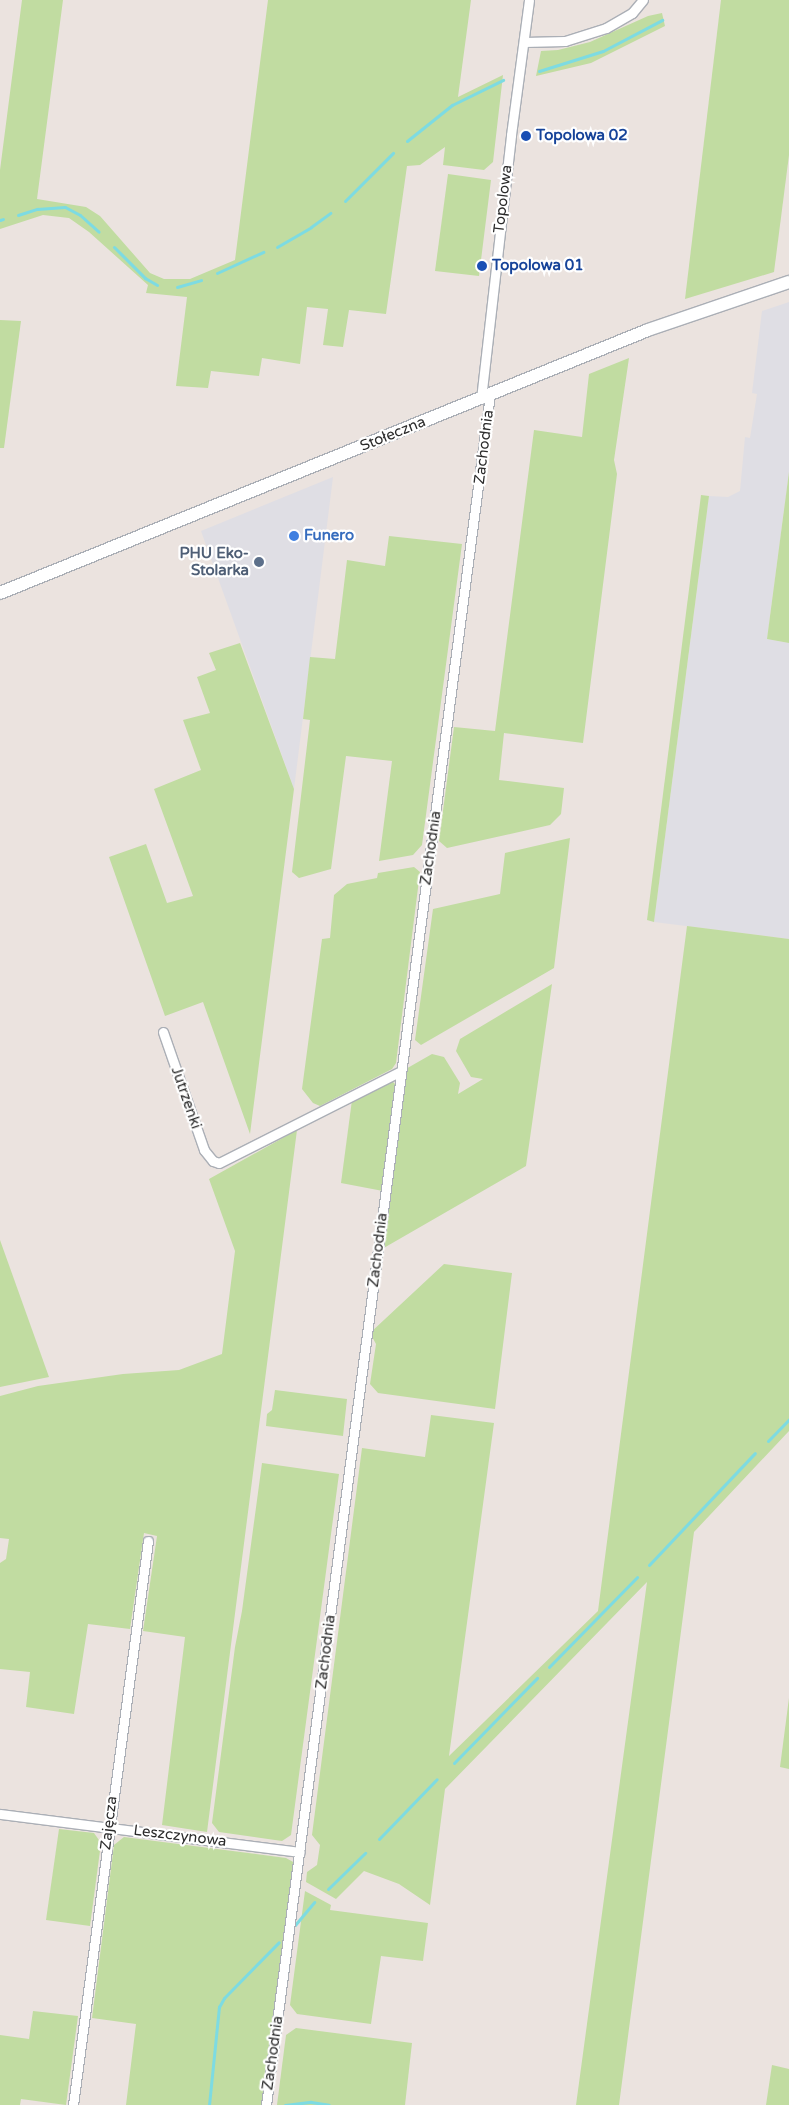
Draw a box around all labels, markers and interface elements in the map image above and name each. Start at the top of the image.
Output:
place label: Topolowa 02 [536,127,628,145]
marker: Topolowa 02 [520,130,532,142]
street label: Topolowa [490,164,516,234]
place label: Topolowa 01 [492,257,584,275]
marker: Topolowa 01 [476,260,488,272]
street label: Zachodnia [470,409,498,485]
street label: Stołeczna [358,413,428,455]
place label: Funero [304,527,354,545]
marker: Funero [288,530,300,542]
place label: PHU Eko- Stolarka [179,544,249,579]
marker: PHU Eko- Stolarka [253,556,265,568]
street label: Zachodnia [417,810,445,886]
street label: Jutrzenki [167,1065,205,1131]
street label: Zachodnia [364,1212,392,1288]
street label: Zachodnia [312,1614,340,1690]
street label: Zajęcza [97,1795,121,1851]
street label: Leszczynowa [132,1821,228,1851]
street label: Zachodnia [259,2015,287,2091]

